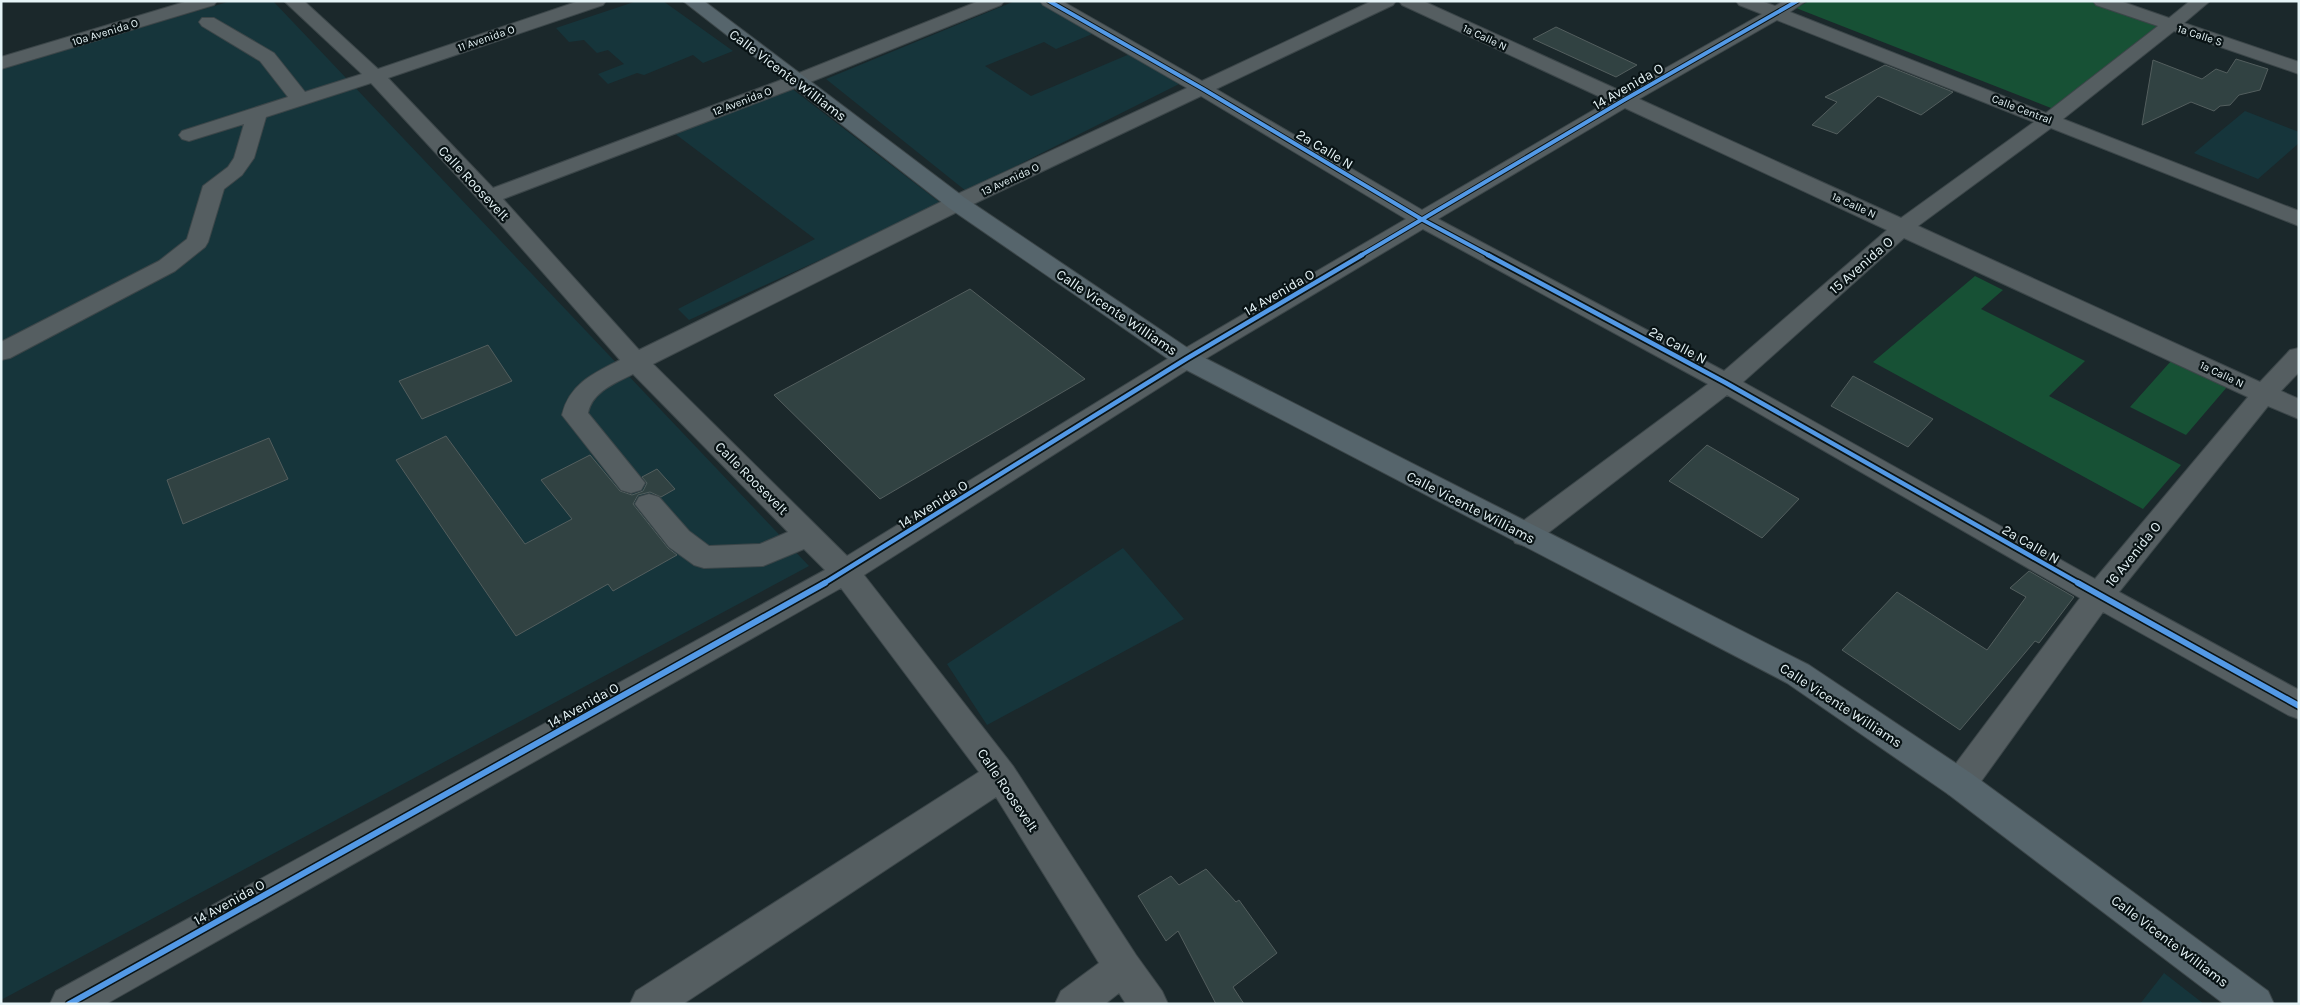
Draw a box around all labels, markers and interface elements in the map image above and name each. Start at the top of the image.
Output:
street label: 10a Avenida O [71,16,140,49]
street label: 1a Calle N [1461,22,1509,53]
street label: 1a Calle S [2176,22,2224,49]
street label: 11 Avenida O [456,23,516,54]
street label: Calle Vicente Williams [726,26,850,125]
street label: 14 Avenida O [1590,59,1667,113]
street label: 12 Avenida O [711,84,773,119]
street label: Calle Central [1990,92,2054,127]
street label: 2a Calle N [1293,126,1356,173]
street label: Calle Roosevelt [435,142,513,224]
street label: 13 Avenida O [979,160,1041,198]
street label: 1a Calle N [1830,190,1878,221]
street label: 15 Avenida O [1826,233,1897,298]
street label: 14 Avenida O [1241,265,1318,319]
street label: Calle Vicente Williams [1053,266,1180,359]
street label: 2a Calle N [1646,323,1710,368]
street label: 1a Calle N [2198,359,2246,390]
street label: Calle Roosevelt [712,438,792,518]
street label: Calle Vicente Williams [1404,468,1538,547]
street label: 14 Avenida O [895,476,971,532]
street label: 16 Avenida O [2102,518,2165,590]
street label: 2a Calle N [1999,521,2062,568]
street label: Calle Vicente Williams [1776,660,1905,751]
street label: 14 Avenida O [545,679,622,732]
street label: Calle Roosevelt [974,746,1042,835]
street label: 14 Avenida O [191,876,268,929]
street label: Calle Vicente Williams [2108,892,2232,991]

